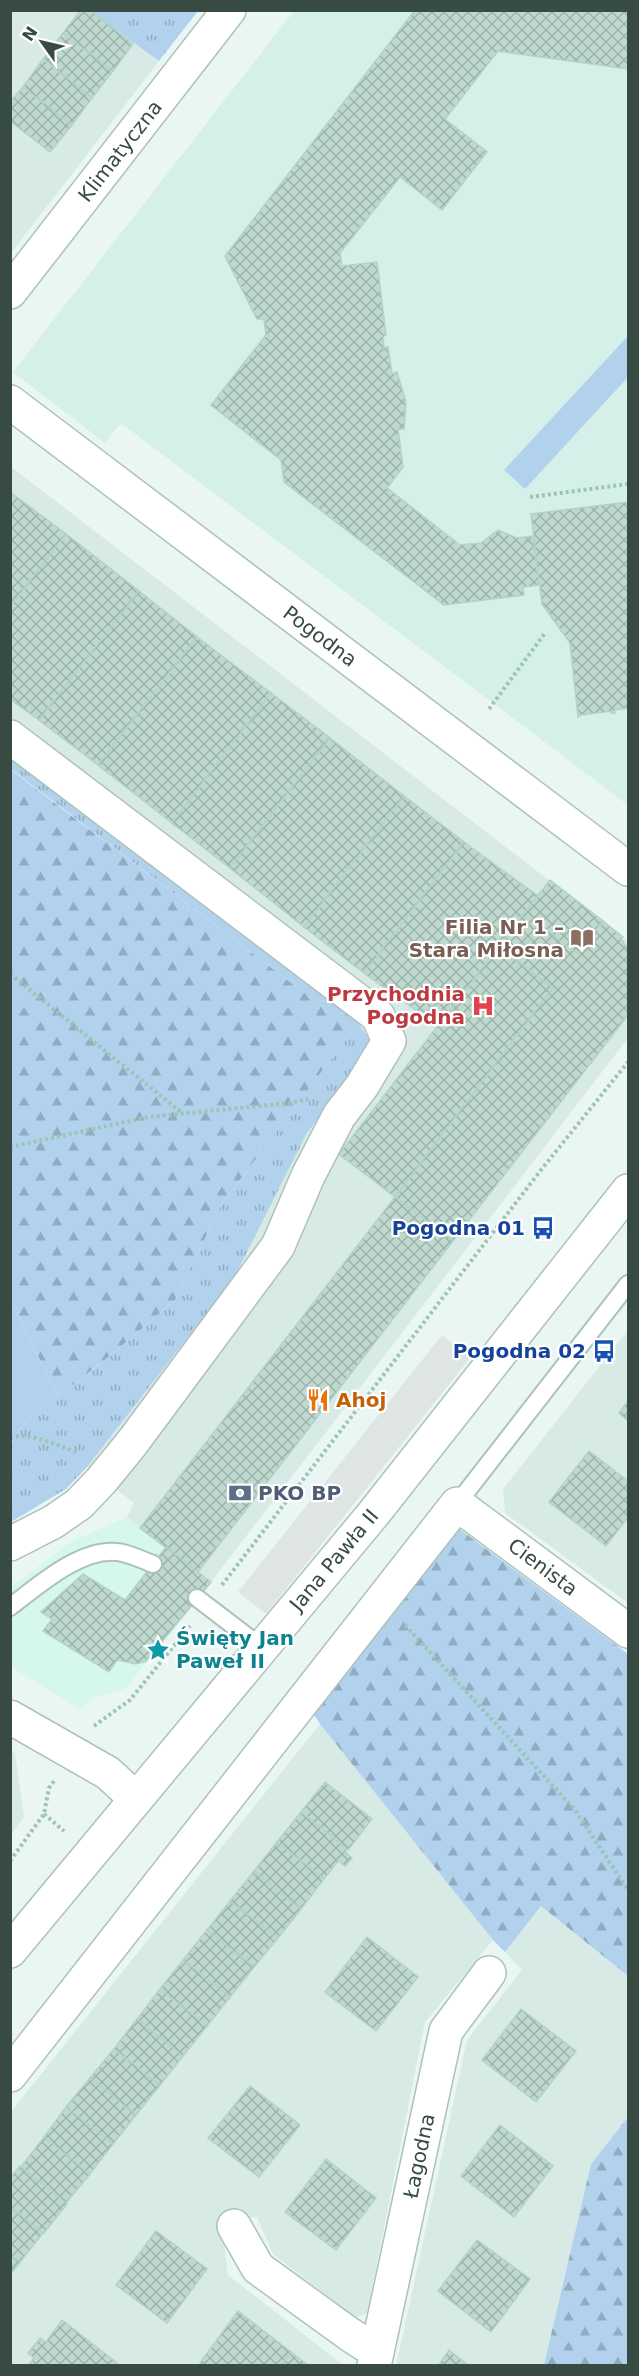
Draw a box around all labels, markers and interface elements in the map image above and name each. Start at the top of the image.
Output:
north arrow [12,12,72,72]
text: N [18,23,42,45]
street label: Klimatyczna [73,96,167,206]
street label: Pogodna [278,600,362,672]
place label: Filia Nr 1 – Stara Miłosna [409,915,564,962]
library icon: Filia Nr 1 – Stara Miłosna [569,925,595,951]
place label: Przychodnia Pogodna [327,982,465,1029]
hospital icon: Przychodnia Pogodna [470,993,496,1019]
bus stop icon: Pogodna 01 [530,1215,556,1241]
place label: Pogodna 01 [392,1216,525,1240]
bus stop icon: Pogodna 02 [591,1338,617,1364]
place label: Pogodna 02 [453,1339,586,1363]
restaurant icon: Ahoj [305,1387,331,1413]
place label: Ahoj [336,1388,386,1412]
bank icon: PKO BP [227,1480,253,1506]
place label: PKO BP [258,1481,341,1505]
street label: Jana Pawła II [283,1504,383,1617]
street label: Cienista [504,1533,582,1601]
place label: Święty Jan Paweł II [176,1626,294,1673]
place icon: Święty Jan Paweł II [145,1637,171,1663]
street label: Łagodna [398,2111,440,2202]

